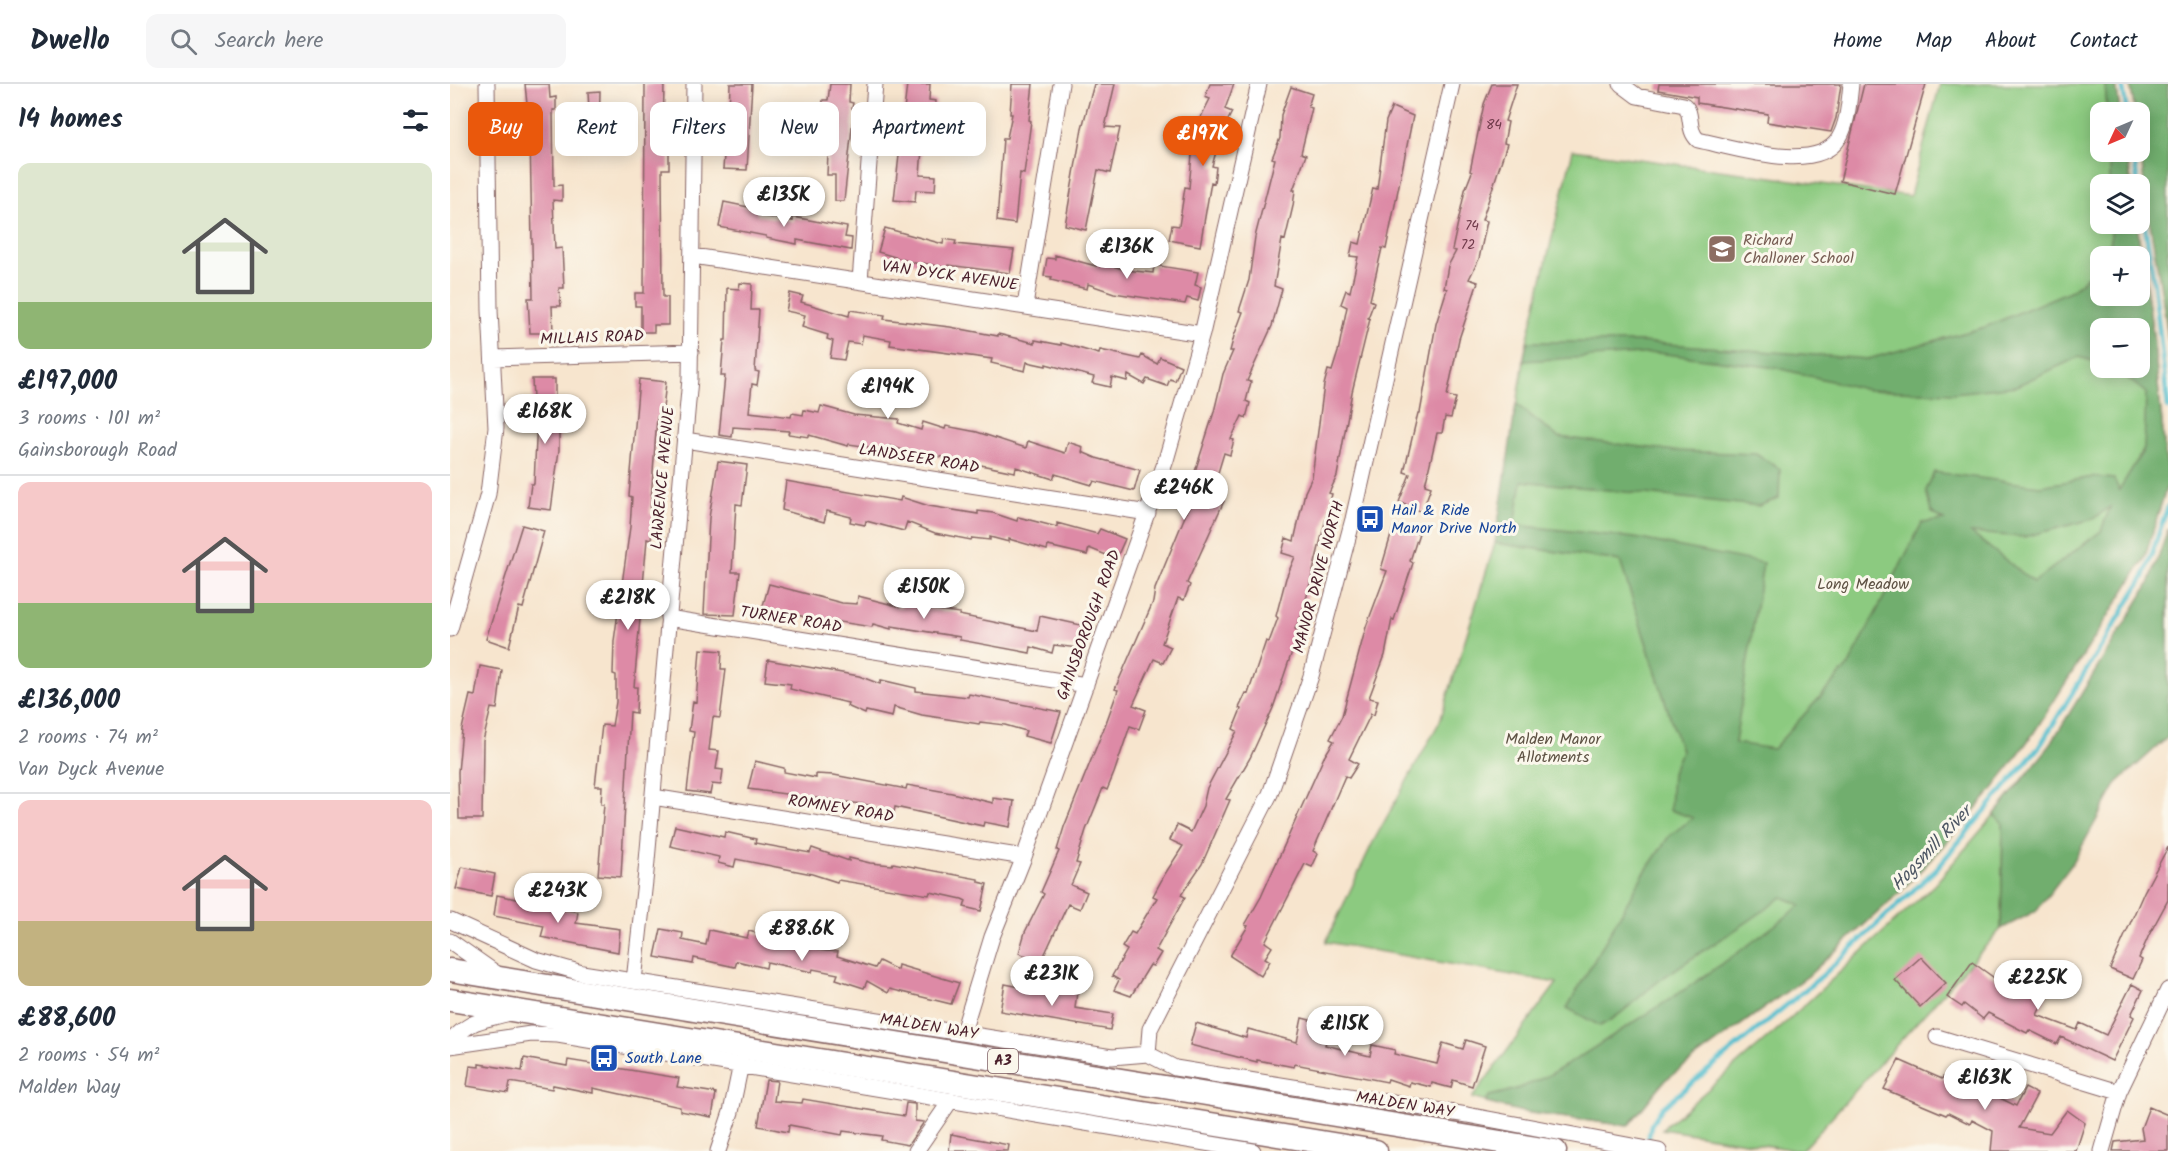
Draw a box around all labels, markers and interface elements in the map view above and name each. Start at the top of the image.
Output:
search box [146,14,566,68]
text: Dwello [30,19,110,64]
text: Search here [215,24,323,59]
icon: search [167,25,200,58]
text: Home [1833,25,1882,58]
text: Map [1915,25,1952,58]
text: About [1985,25,2036,58]
text: Contact [2069,25,2138,58]
text: 14 homes [18,99,123,141]
chip: Buy [468,102,543,156]
chip: Rent [555,102,638,156]
chip: Filters [650,102,747,156]
chip: New [759,102,839,156]
chip: Apartment [851,102,986,156]
north arrow [2090,102,2150,162]
map controls [2090,102,2150,378]
icon: filters [399,104,432,137]
house number: 84 [1486,114,1502,136]
pin: £197K [1161,116,1245,167]
text: £197K [1177,119,1229,151]
button: layers [2090,174,2150,234]
pin: £135K [742,177,826,228]
text: £135K [757,180,811,212]
icon: home [171,202,279,310]
house number: 74 [1465,215,1479,237]
place label: Richard Challoner School [1743,228,1854,271]
pin: £136K [1085,229,1169,280]
text: £136K [1100,232,1154,264]
school or university icon: Richard Challoner School [1706,233,1738,265]
house number: 72 [1461,234,1475,256]
button: + [2090,246,2150,306]
street label: VAN DYCK AVENUE [880,254,1021,298]
button: − [2090,318,2150,378]
street label: MILLAIS ROAD [540,324,644,352]
text: £197,000 [18,361,117,403]
pin: £194K [846,369,930,420]
text: £194K [861,372,915,404]
pin: £168K [503,394,587,445]
text: £168K [517,397,573,429]
text: 3 rooms · 101 m² [18,403,160,435]
street label: LAWRENCE AVENUE [644,405,682,550]
text: Gainsborough Road [18,435,177,467]
street label: LANDSEER ROAD [857,437,981,481]
pin: £246K [1142,470,1226,521]
text: £246K [1154,473,1214,505]
street label: MANOR DRIVE NORTH [1287,498,1351,656]
place label: Hail & Ride Manor Drive North [1391,498,1517,541]
bus stop icon: Hail & Ride Manor Drive North [1354,503,1386,535]
icon: home [171,521,279,629]
street label: GAINSBOROUGH ROAD [1050,546,1128,704]
pin: £150K [882,569,966,620]
text: £150K [897,572,951,604]
park label: Long Meadow [1817,572,1909,597]
pin: £218K [586,580,670,631]
text: £218K [600,583,656,615]
street label: TURNER ROAD [738,600,844,640]
text: £136,000 [18,680,120,722]
text: 2 rooms · 74 m² [18,722,158,754]
park label: Malden Manor Allotments [1505,727,1602,770]
text: Van Dyck Avenue [18,754,164,786]
street label: ROMNEY ROAD [786,788,896,830]
water label: Hogsmill River [1885,797,1982,898]
icon: home [171,839,279,947]
pin: £243K [516,873,600,924]
text: £243K [528,876,588,908]
pin: £88.6K [753,911,851,962]
text: £88.6K [769,914,835,946]
pin: £231K [1010,956,1094,1007]
text: £231K [1024,959,1080,991]
pin: £225K [1996,960,2080,1011]
text: £225K [2008,963,2068,995]
text: £88,600 [18,998,115,1040]
pin: £115K [1303,1006,1387,1057]
street label: MALDEN WAY [878,1007,981,1047]
text: £115K [1321,1009,1369,1041]
text: 2 rooms · 54 m² [18,1040,159,1072]
bus stop icon: South Lane [588,1042,620,1074]
place label: South Lane [625,1046,702,1071]
road number: A3 [988,1049,1018,1073]
pin: £163K [1943,1060,2027,1111]
text: £163K [1958,1063,2012,1095]
text: Malden Way [18,1072,120,1104]
street label: MALDEN WAY [1354,1085,1457,1125]

